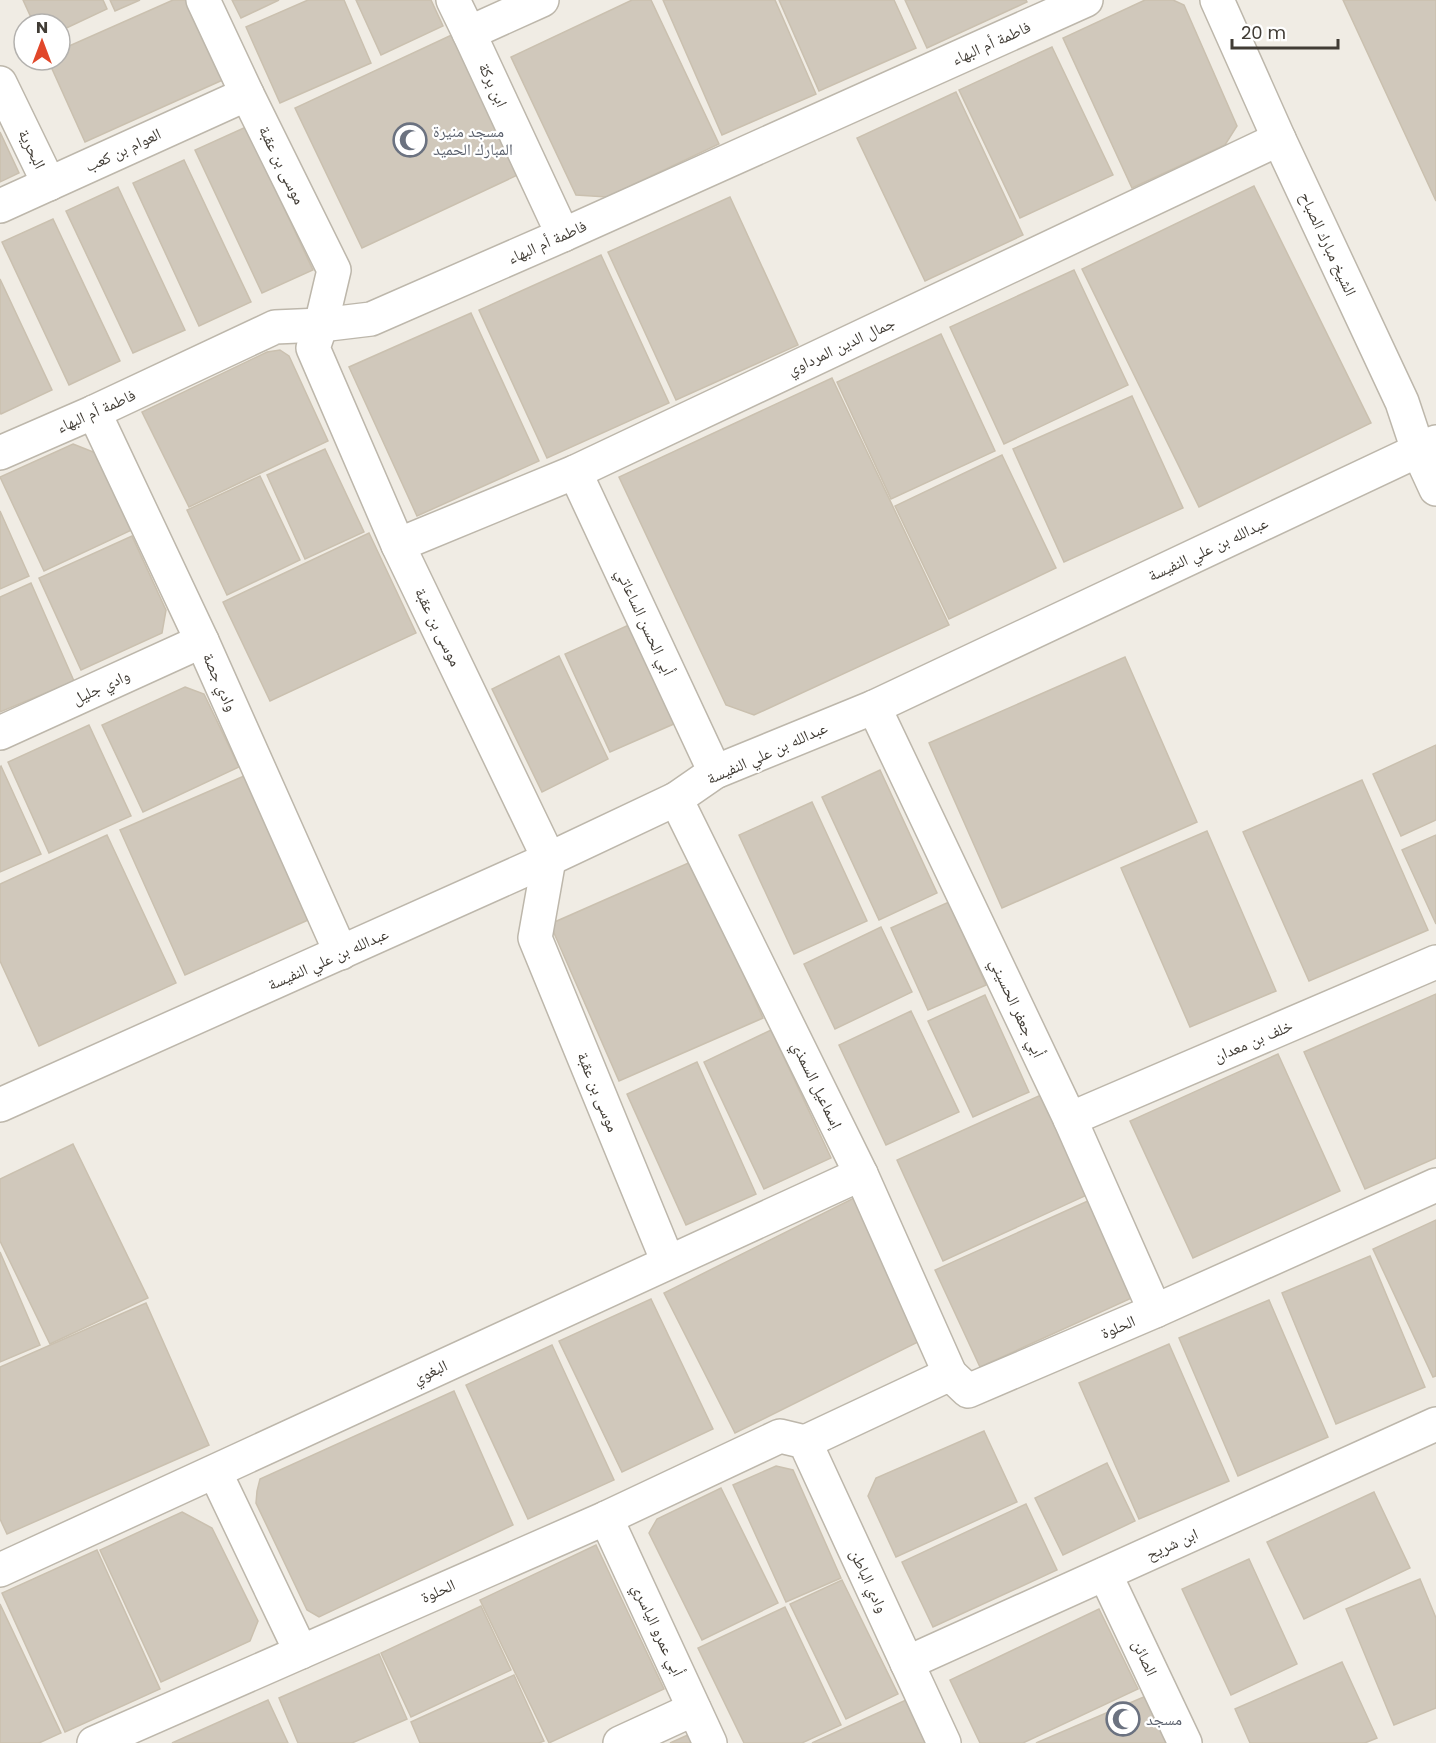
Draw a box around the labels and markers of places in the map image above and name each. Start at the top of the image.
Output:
place label: مسجد منيرة المبارك الحميد [433,120,513,161]
mosque icon: مسجد منيرة المبارك الحميد [392,122,428,158]
mosque icon: مسجد [1105,1701,1141,1737]
place label: مسجد [1146,1708,1182,1731]

